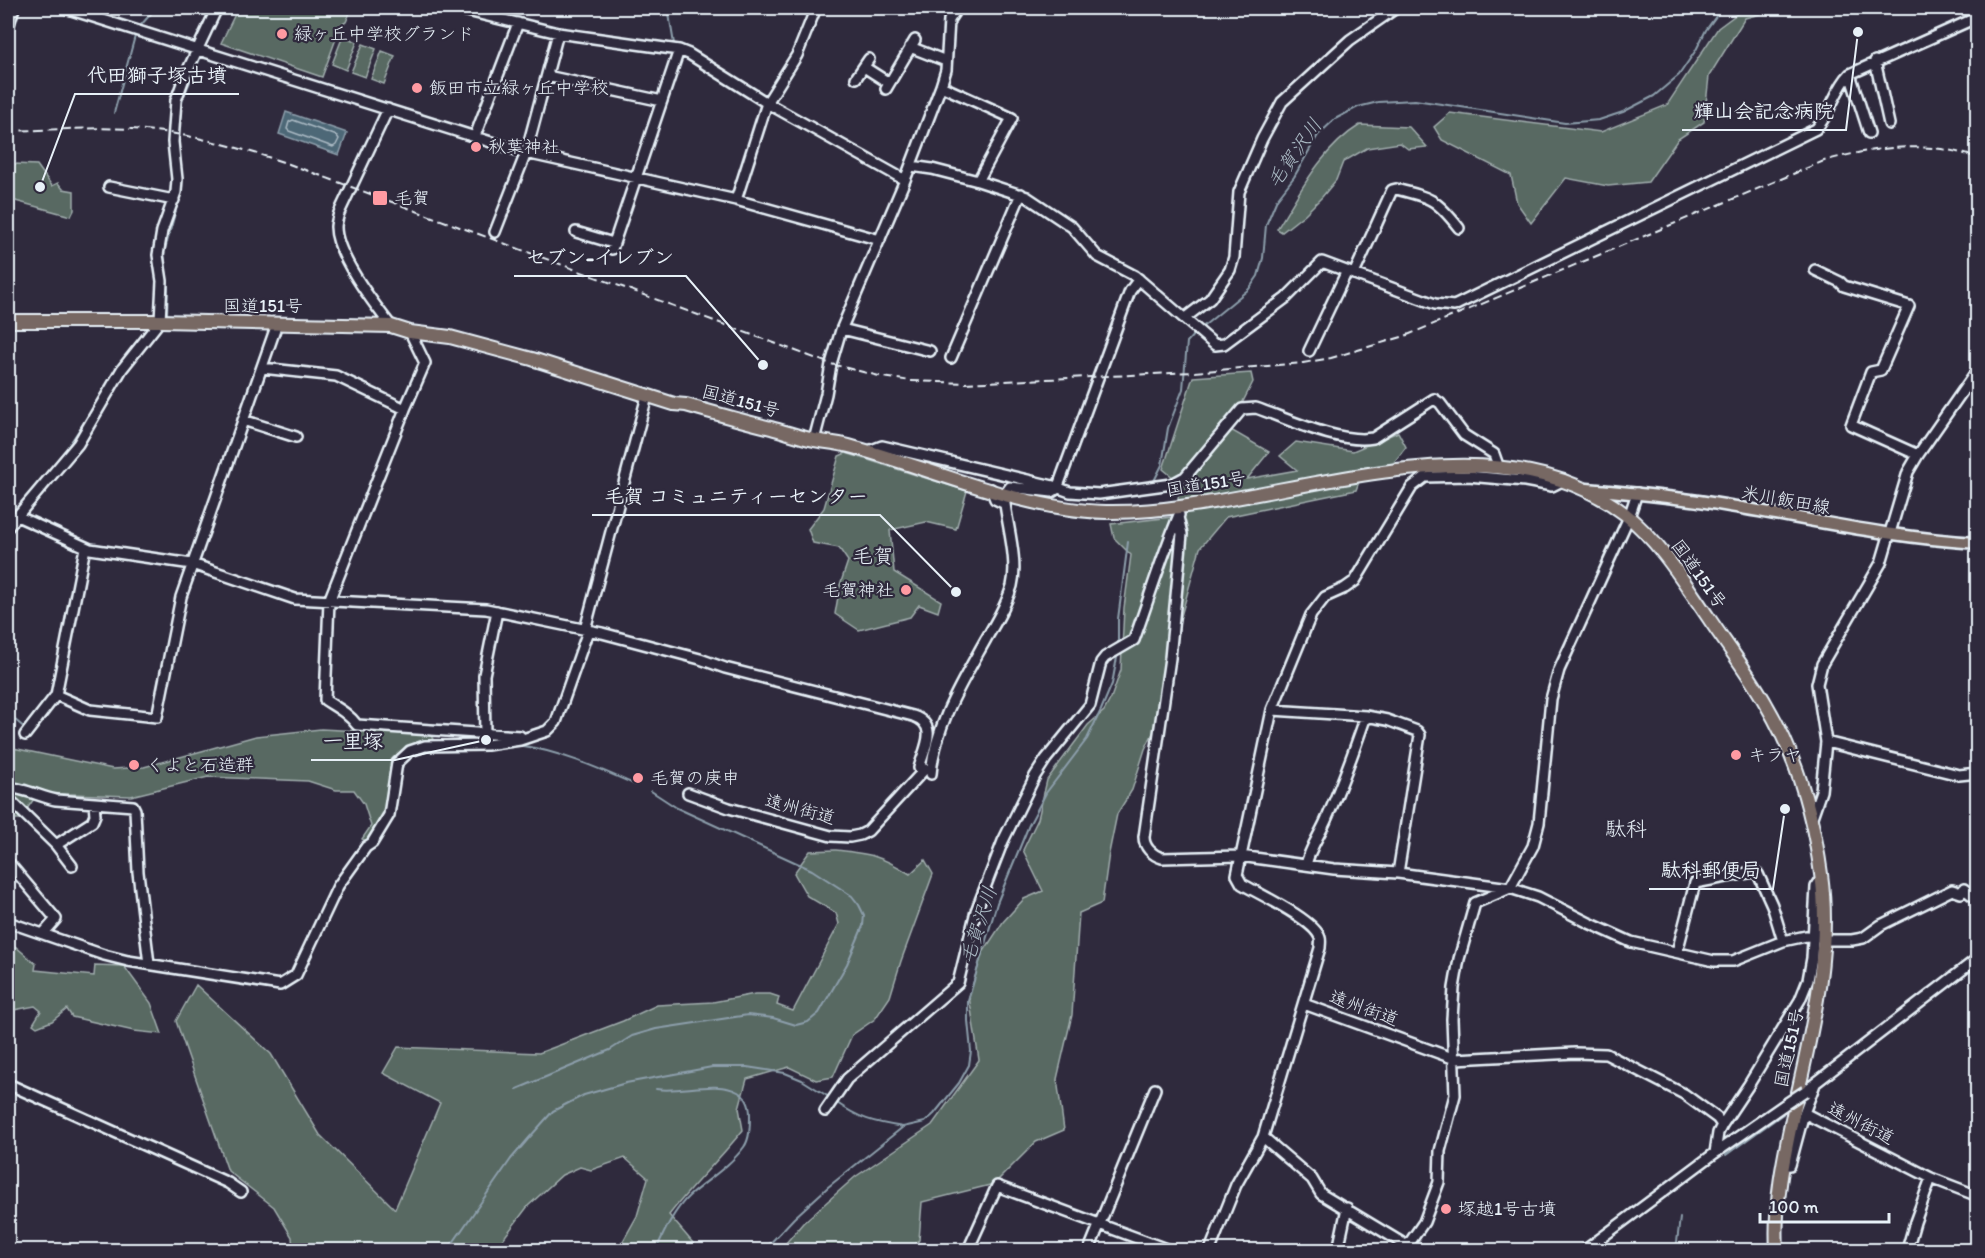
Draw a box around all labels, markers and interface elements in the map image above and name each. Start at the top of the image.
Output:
place label: 緑ヶ丘中学校グランド [294,23,474,45]
marker: 緑ヶ丘中学校グランド [275,27,289,41]
callout: 代田獅子塚古墳 [75,56,239,94]
text: 代田獅子塚古墳 [87,63,227,87]
place label: 飯田市立緑ヶ丘中学校 [429,77,609,99]
marker: 飯田市立緑ヶ丘中学校 [410,81,424,95]
callout: 輝山会記念病院 [1682,92,1846,130]
text: 輝山会記念病院 [1694,99,1834,123]
water label: 毛賀沢川 [1261,113,1327,193]
place label: 秋葉神社 [488,136,560,158]
marker: 秋葉神社 [469,140,483,154]
place label: 毛賀 [394,187,430,209]
marker: 毛賀 [371,189,389,207]
callout: セブン-イレブン [514,238,686,276]
text: セブン-イレブン [526,245,674,269]
street label: 国道151号 [223,295,303,317]
street label: 国道151号 [699,380,783,422]
street label: 国道151号 [1165,467,1247,501]
callout: 毛賀 コミュニティーセンター [592,477,880,515]
street label: 米川飯田線 [1740,481,1832,519]
text: 毛賀 コミュニティーセンター [604,484,868,508]
street label: 国道151号 [1667,535,1731,613]
district label: 毛賀 [852,543,894,568]
place label: 毛賀神社 [822,579,894,601]
marker: 毛賀神社 [899,583,913,597]
callout: 一里塚 [311,722,395,760]
text: 一里塚 [323,729,383,753]
place label: キラヤ [1748,744,1802,766]
marker: キラヤ [1729,748,1743,762]
place label: くよと石造群 [146,754,254,776]
marker: くよと石造群 [127,758,141,772]
place label: 毛賀の庚申 [650,767,740,789]
marker: 毛賀の庚申 [631,771,645,785]
street label: 遠州街道 [762,789,838,829]
district label: 駄科 [1605,816,1647,841]
callout: 駄科郵便局 [1649,851,1773,889]
text: 駄科郵便局 [1661,858,1761,882]
water label: 毛賀沢川 [954,883,1002,967]
street label: 遠州街道 [1326,985,1402,1031]
street label: 国道151号 [1770,1007,1808,1089]
street label: 遠州街道 [1824,1097,1898,1149]
scale bar [1760,1186,1889,1224]
text: 100 m [1769,1196,1819,1218]
place label: 塚越1号古墳 [1458,1198,1556,1220]
marker: 塚越1号古墳 [1439,1202,1453,1216]

